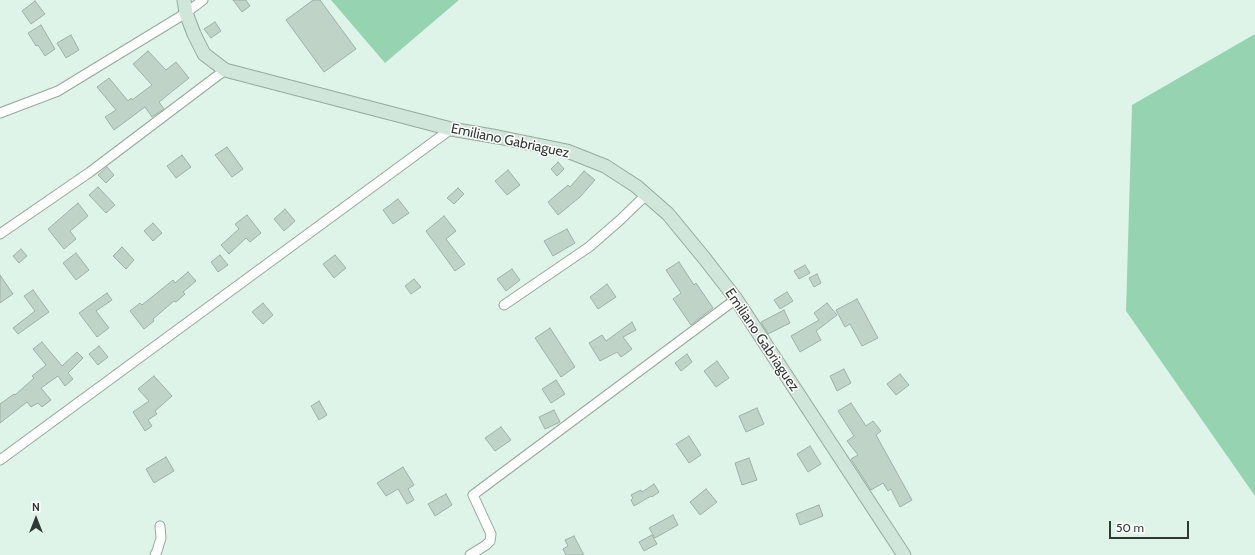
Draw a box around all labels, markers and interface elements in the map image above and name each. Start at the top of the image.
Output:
street label: Emiliano Gabriaguez [449,120,571,162]
street label: Emiliano Gabriaguez [721,285,803,395]
north arrow [16,499,56,539]
text: N [32,500,40,514]
scale bar [1111,513,1191,539]
text: 50 m [1116,520,1144,535]

